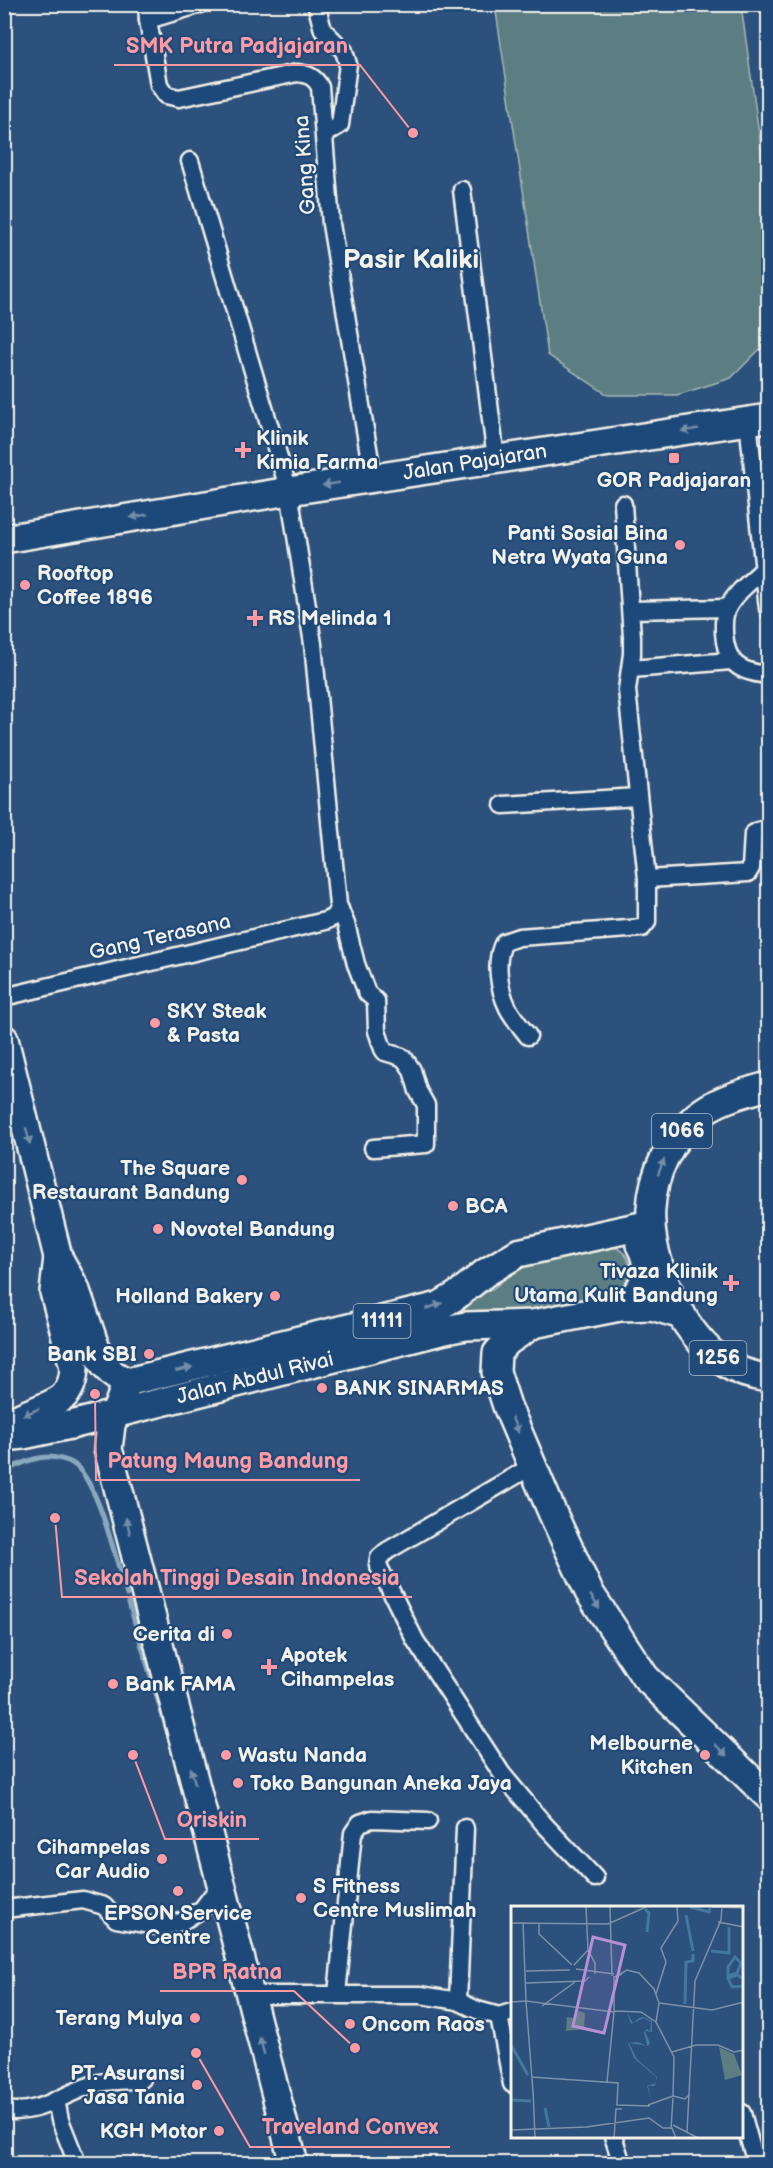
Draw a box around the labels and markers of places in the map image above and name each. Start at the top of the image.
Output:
callout: SMK Putra Padjajaran [114,25,360,65]
place label: Klinik Kimia Farma [256,426,378,475]
marker: Klinik Kimia Farma [234,441,252,459]
marker: GOR Padjajaran [667,451,681,465]
place label: GOR Padjajaran [597,468,751,493]
place label: Panti Sosial Bina Netra Wyata Guna [491,521,668,570]
marker: Panti Sosial Bina Netra Wyata Guna [673,538,687,552]
place label: Rooftop Coffee 1896 [37,561,153,610]
marker: Rooftop Coffee 1896 [18,578,32,592]
place label: RS Melinda 1 [268,606,392,631]
marker: RS Melinda 1 [246,609,264,627]
place label: SKY Steak & Pasta [167,999,267,1048]
marker: SKY Steak & Pasta [148,1016,162,1030]
place label: The Square Restaurant Bandung [32,1156,230,1205]
marker: The Square Restaurant Bandung [235,1173,249,1187]
place label: BCA [465,1194,508,1219]
marker: BCA [446,1199,460,1213]
place label: Novotel Bandung [170,1217,335,1242]
marker: Novotel Bandung [151,1222,165,1236]
place label: Tivaza Klinik Utama Kulit Bandung [514,1259,718,1308]
marker: Tivaza Klinik Utama Kulit Bandung [722,1274,740,1292]
place label: Holland Bakery [115,1284,263,1309]
marker: Holland Bakery [268,1289,282,1303]
place label: Bank SBI [47,1342,137,1367]
marker: Bank SBI [142,1347,156,1361]
place label: BANK SINARMAS [334,1376,504,1401]
marker: BANK SINARMAS [315,1381,329,1395]
callout: Patung Maung Bandung [96,1440,360,1480]
callout: Sekolah Tinggi Desain Indonesia [62,1557,412,1597]
place label: Cerita di [133,1622,215,1647]
marker: Cerita di [220,1627,234,1641]
place label: Apotek Cihampelas [280,1643,394,1692]
marker: Apotek Cihampelas [262,1660,276,1674]
place label: Bank FAMA [125,1672,236,1697]
marker: Bank FAMA [106,1677,120,1691]
place label: Melbourne Kitchen [589,1731,693,1780]
place label: Wastu Nanda [238,1743,367,1768]
marker: Wastu Nanda [219,1748,233,1762]
marker: Melbourne Kitchen [698,1748,712,1762]
place label: Toko Bangunan Aneka Jaya [250,1771,512,1796]
marker: Toko Bangunan Aneka Jaya [231,1776,245,1790]
callout: Oriskin [165,1799,259,1839]
place label: Cihampelas Car Audio [37,1835,150,1884]
marker: Cihampelas Car Audio [155,1852,169,1866]
place label: S Fitness Centre Muslimah [313,1874,476,1923]
marker: EPSON Service Centre [171,1884,185,1898]
marker: S Fitness Centre Muslimah [294,1891,308,1905]
place label: EPSON Service Centre [104,1901,252,1950]
callout: BPR Ratna [160,1951,294,1991]
place label: Terang Mulya [56,2006,183,2031]
marker: Terang Mulya [188,2011,202,2025]
place label: Oncom Raos [362,2012,485,2037]
marker: Oncom Raos [343,2017,357,2031]
place label: PT. Asuransi Jasa Tania [70,2061,185,2110]
marker: PT. Asuransi Jasa Tania [190,2078,204,2092]
callout: Traveland Convex [250,2107,450,2147]
place label: KGH Motor [100,2119,208,2144]
marker: KGH Motor [212,2124,226,2138]

